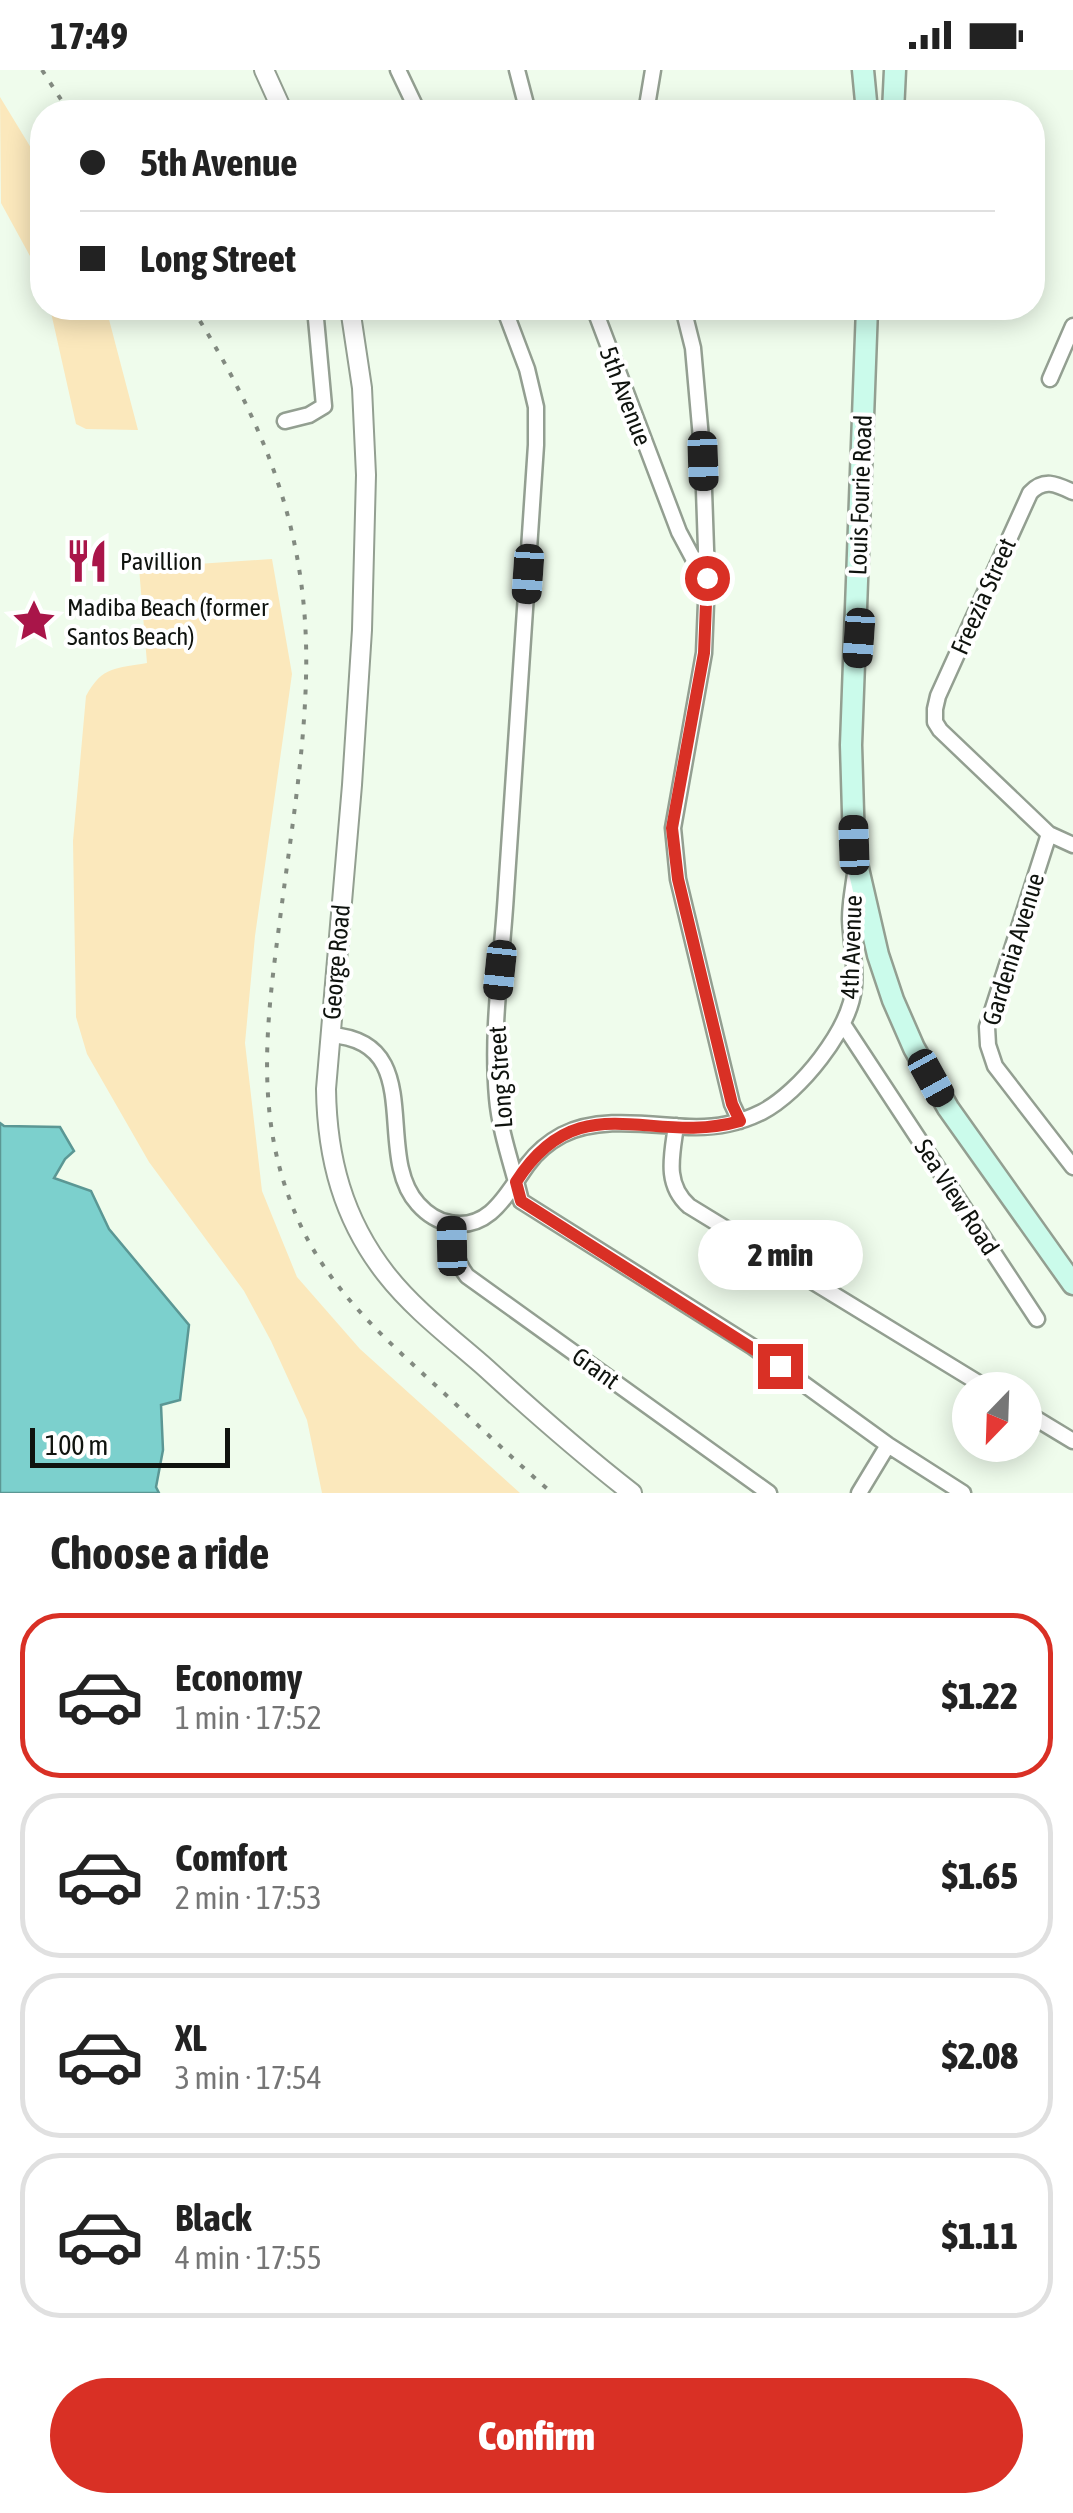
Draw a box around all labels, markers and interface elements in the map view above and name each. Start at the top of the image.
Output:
text: 17:49 [50,14,128,57]
text: 5th Avenue [140,141,298,184]
text: Long Street [140,237,296,280]
street label: 5th Avenue [594,343,658,449]
street label: Louis Fourie Road [843,414,877,576]
car [687,430,719,492]
street label: Freezia Street [945,534,1021,658]
restaurant icon: Pavillion [63,537,111,585]
car [511,543,545,605]
place label: Pavillion [120,547,202,575]
route start [685,556,730,601]
place label: Madiba Beach (former Santos Beach) [67,593,269,650]
place icon: Madiba Beach (former Santos Beach) [10,597,58,645]
car [842,607,876,669]
car [838,814,870,876]
street label: Gardenia Avenue [977,870,1049,1028]
street label: 4th Avenue [835,895,867,999]
street label: George Road [317,903,355,1021]
car [482,939,518,1001]
street label: Long Street [482,1025,518,1129]
car [903,1044,959,1112]
street label: Sea View Road [909,1134,1005,1260]
car [436,1216,468,1276]
callout: 2 min [698,1221,862,1291]
text: 2 min [748,1236,813,1273]
street label: Grant [567,1342,625,1394]
route end [758,1344,803,1389]
north arrow [952,1372,1042,1462]
map controls [952,1372,1042,1462]
scale bar [30,1423,230,1468]
text: 100 m [45,1429,108,1461]
text: Choose a ride [50,1527,269,1579]
icon: car [55,1651,145,1741]
text: Economy [175,1656,302,1699]
text: $1.22 [942,1674,1018,1717]
text: 1 min · 17:52 [175,1699,322,1736]
icon: car [55,1831,145,1921]
text: Comfort [175,1836,287,1879]
text: $1.65 [942,1854,1018,1897]
text: 2 min · 17:53 [175,1879,322,1916]
icon: car [55,2011,145,2101]
text: XL [175,2016,207,2059]
text: $2.08 [942,2034,1018,2077]
text: 3 min · 17:54 [175,2059,322,2096]
icon: car [55,2191,145,2281]
text: Black [175,2196,252,2239]
text: $1.11 [942,2214,1018,2257]
text: 4 min · 17:55 [175,2239,322,2276]
button: Confirm [50,2378,1023,2493]

